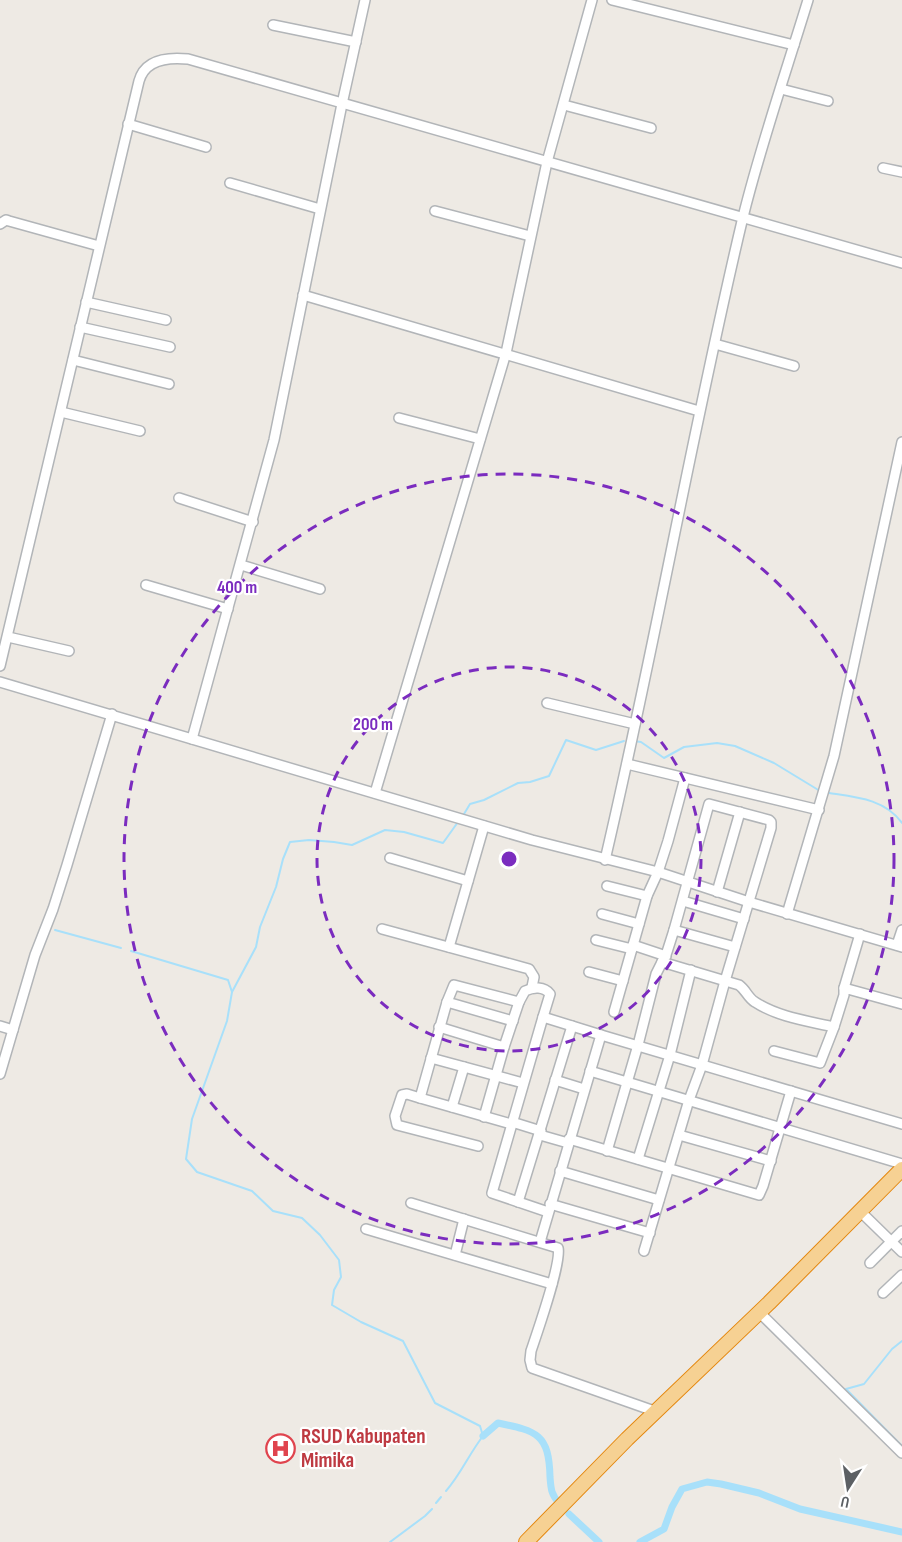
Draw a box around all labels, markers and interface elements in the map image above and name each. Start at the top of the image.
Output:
text: 400 m [217,577,257,598]
text: 200 m [353,714,393,735]
centre of rings [499,849,519,869]
place label: RSUD Kabupaten Mimika [301,1424,426,1473]
hospital icon: RSUD Kabupaten Mimika [264,1432,296,1464]
north arrow [818,1458,878,1518]
text: U [839,1491,851,1511]

